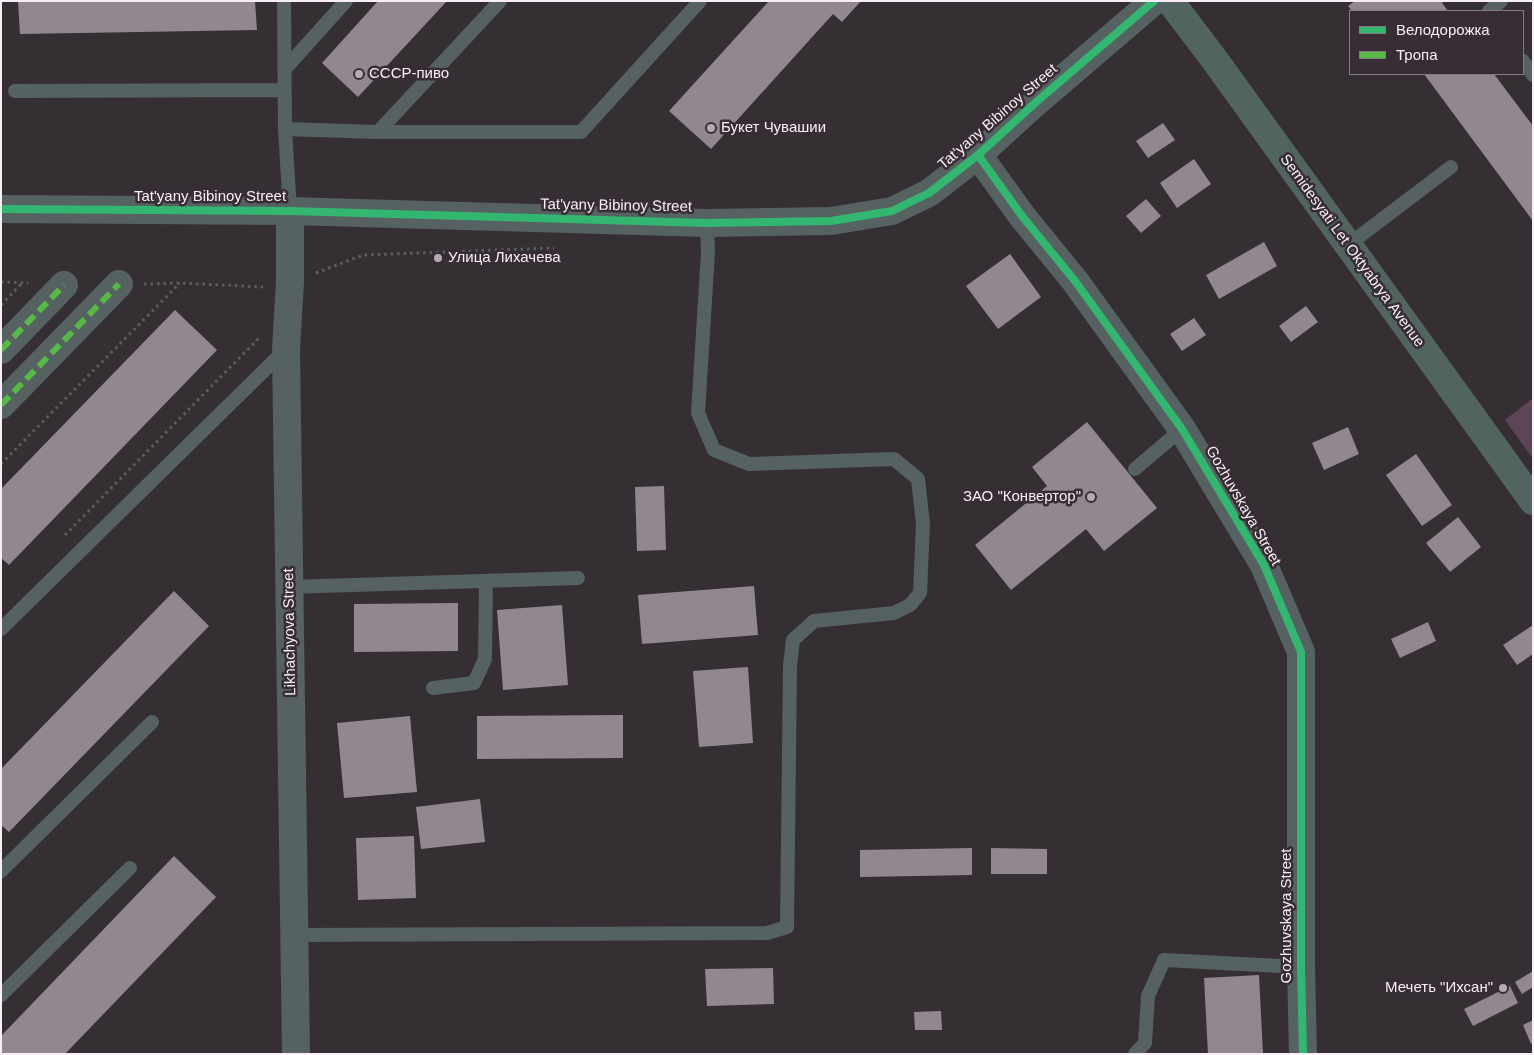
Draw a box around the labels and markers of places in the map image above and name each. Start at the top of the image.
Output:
place label: СССР-пиво [369,65,449,83]
marker: СССР-пиво [353,68,365,80]
place label: Букет Чувашии [721,119,826,137]
marker: Букет Чувашии [705,122,717,134]
place label: Улица Лихачева [448,249,561,267]
marker: Улица Лихачева [432,252,444,264]
place label: ЗАО "Конвертор" [963,488,1081,506]
marker: ЗАО "Конвертор" [1085,491,1097,503]
place label: Мечеть "Ихсан" [1385,979,1493,997]
marker: Мечеть "Ихсан" [1497,982,1509,994]

